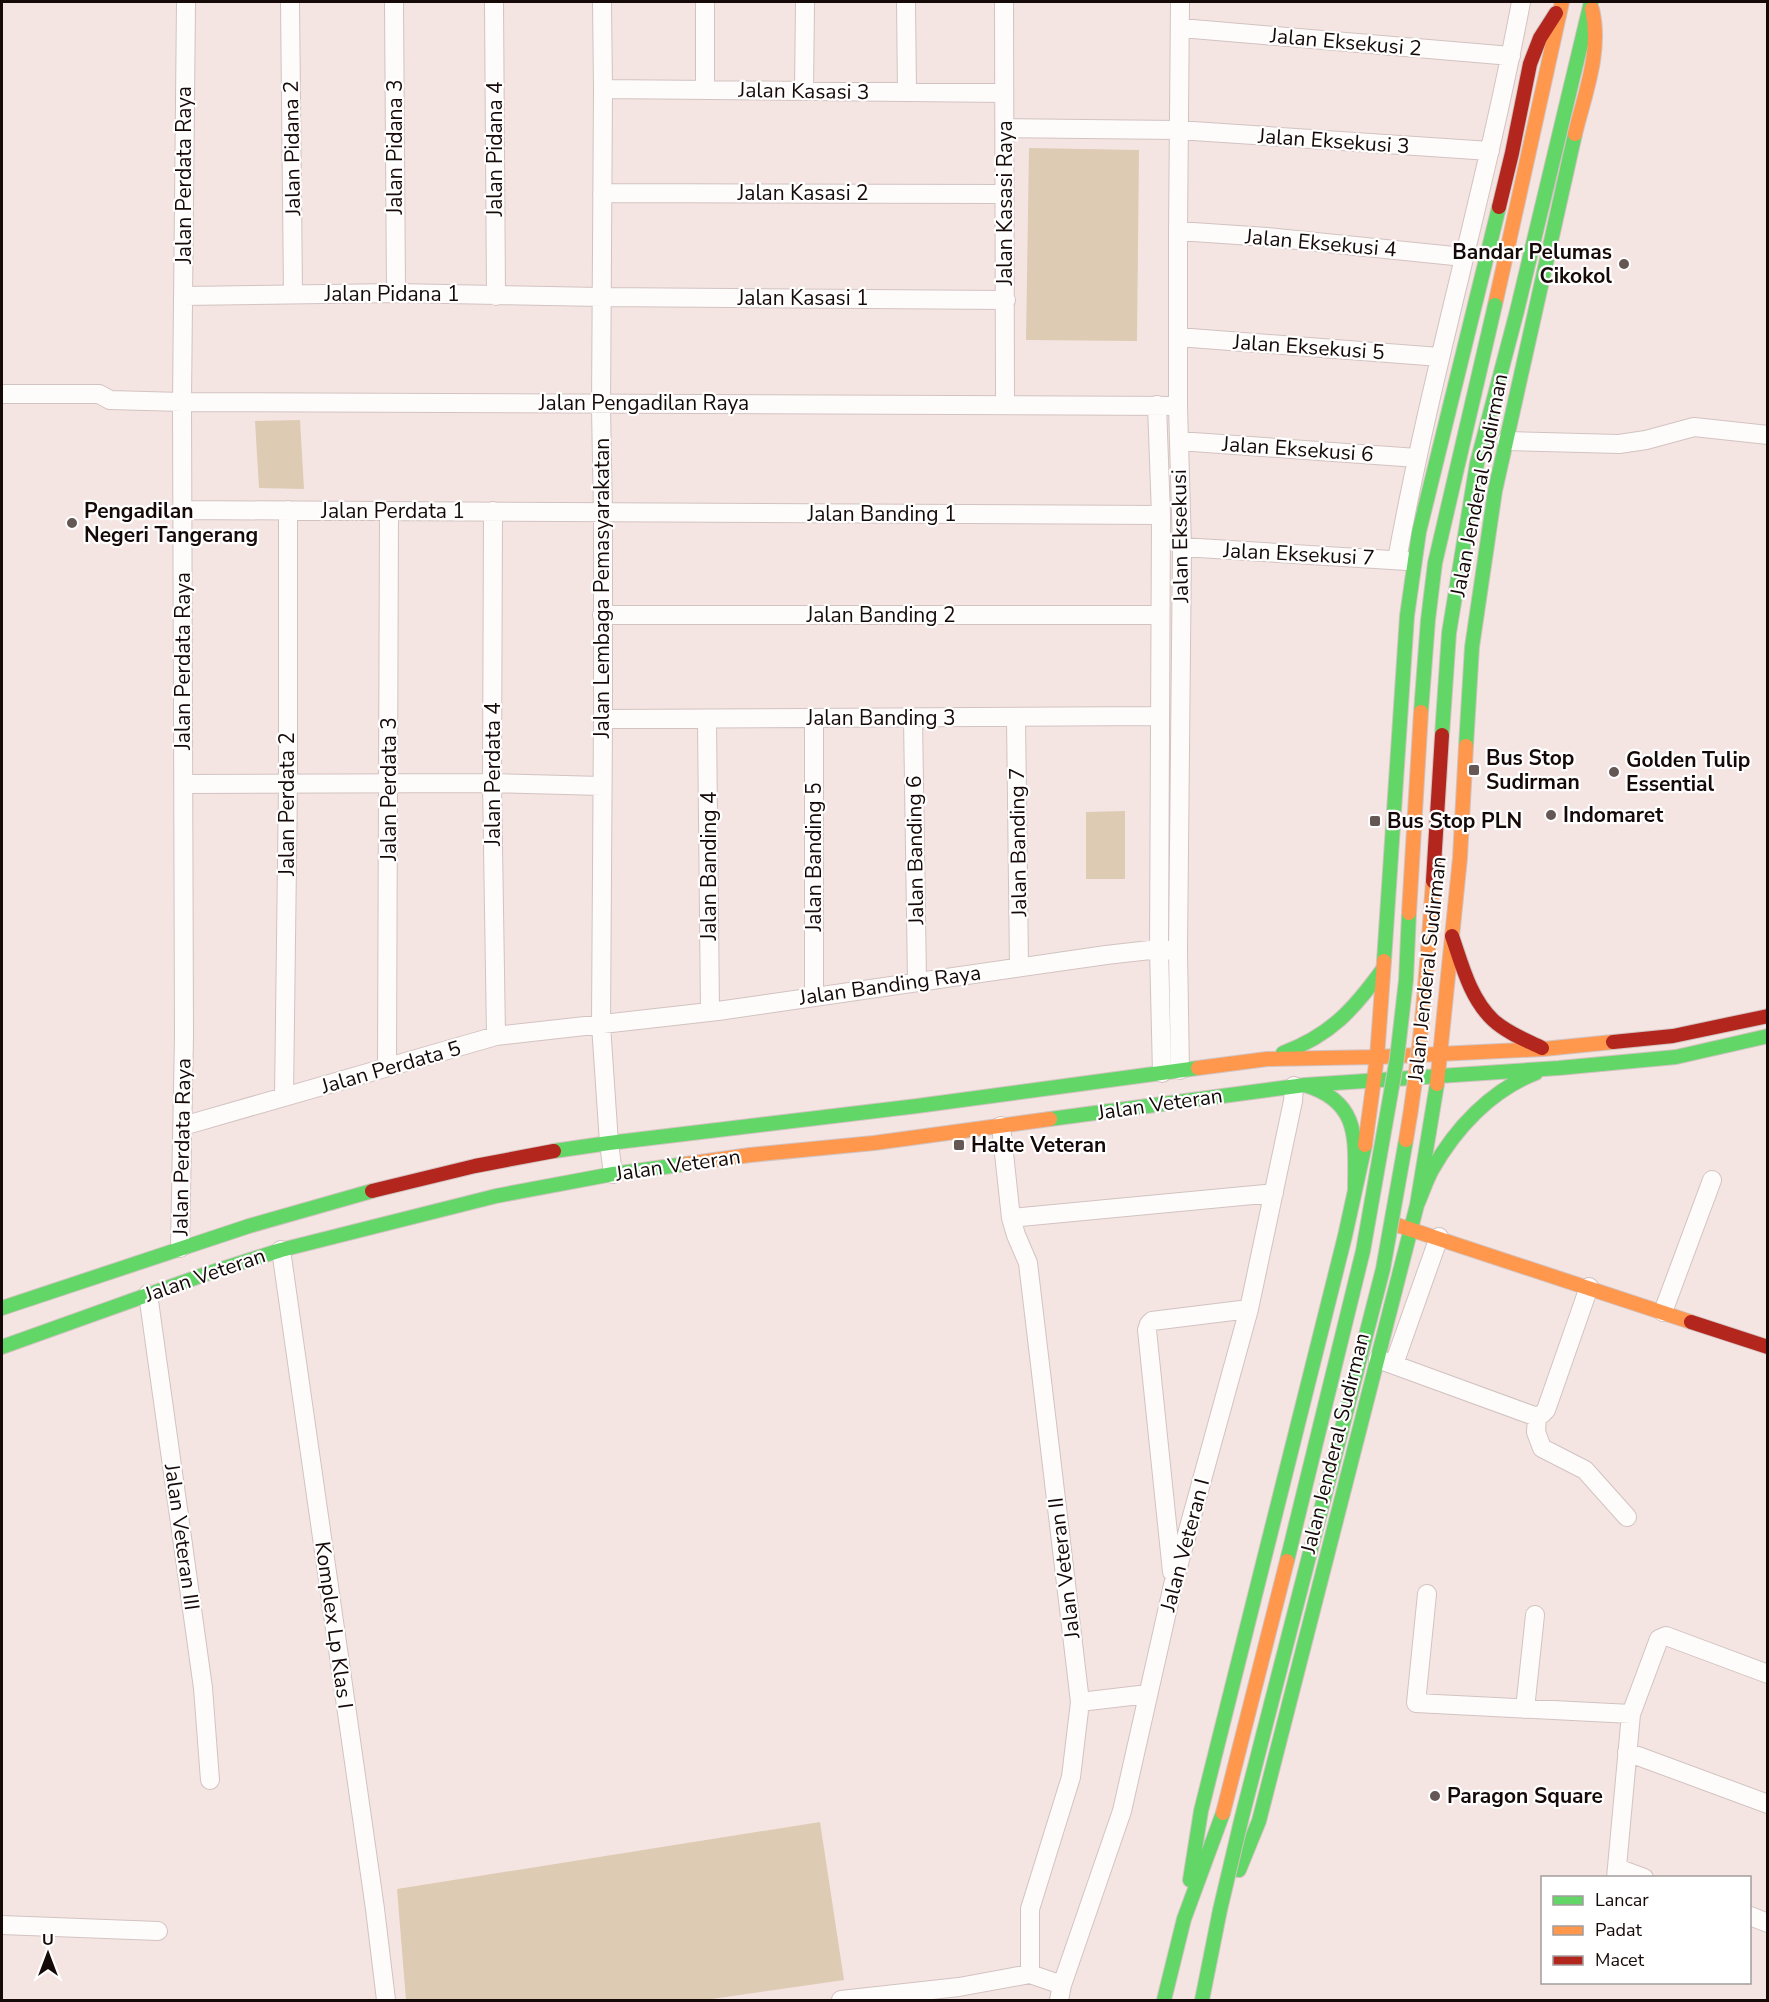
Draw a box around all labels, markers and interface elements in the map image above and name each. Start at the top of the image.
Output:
street label: Jalan Eksekusi 2 [1268,21,1423,63]
street label: Jalan Kasasi 3 [737,76,870,106]
street label: Jalan Pidana 3 [381,79,409,216]
street label: Jalan Pidana 2 [277,80,307,217]
street label: Jalan Pidana 4 [481,81,509,218]
street label: Jalan Perdata Raya [170,86,198,265]
street label: Jalan Kasasi Raya [991,120,1019,287]
street label: Jalan Eksekusi 3 [1256,122,1411,160]
street label: Jalan Kasasi 2 [736,179,869,207]
street label: Jalan Eksekusi 4 [1243,222,1398,264]
place label: Bandar Pelumas Cikokol [1452,238,1612,290]
marker: Bandar Pelumas Cikokol [1617,257,1631,271]
street label: Jalan Pidana 1 [323,280,460,308]
street label: Jalan Kasasi 1 [736,284,869,312]
street label: Jalan Eksekusi 5 [1231,328,1386,366]
street label: Jalan Jenderal Sudirman [1443,371,1514,600]
street label: Jalan Pengadilan Raya [538,389,749,417]
street label: Jalan Eksekusi 6 [1220,430,1375,468]
street label: Jalan Lembaga Pemasyarakatan [588,438,616,739]
street label: Jalan Eksekusi [1165,469,1195,604]
place label: Pengadilan Negeri Tangerang [84,497,258,549]
street label: Jalan Perdata 1 [320,497,465,525]
street label: Jalan Banding 1 [806,500,957,528]
marker: Pengadilan Negeri Tangerang [65,516,79,530]
street label: Jalan Eksekusi 7 [1222,536,1375,572]
street label: Jalan Perdata Raya [169,572,197,751]
street label: Jalan Banding 2 [805,601,956,629]
street label: Jalan Perdata 4 [479,702,507,847]
street label: Jalan Banding 3 [805,704,956,732]
street label: Jalan Perdata 3 [375,717,403,862]
street label: Jalan Perdata 2 [273,732,301,877]
place label: Bus Stop Sudirman [1486,744,1580,796]
place label: Golden Tulip Essential [1626,746,1750,798]
marker: Bus Stop Sudirman [1467,763,1481,777]
marker: Golden Tulip Essential [1607,765,1621,779]
street label: Jalan Banding 7 [1003,767,1033,918]
street label: Jalan Banding 6 [900,775,930,926]
street label: Jalan Banding 5 [800,782,828,933]
street label: Jalan Banding 4 [695,791,723,942]
place label: Indomaret [1563,801,1664,829]
place label: Bus Stop PLN [1387,807,1522,835]
marker: Indomaret [1544,808,1558,822]
marker: Bus Stop PLN [1368,814,1382,828]
street label: Jalan Jenderal Sudirman [1401,855,1453,1084]
street label: Jalan Banding Raya [796,958,983,1012]
street label: Jalan Perdata 5 [317,1034,464,1101]
street label: Jalan Perdata Raya [166,1058,198,1237]
street label: Jalan Veteran [1095,1081,1224,1127]
place label: Halte Veteran [971,1131,1106,1159]
marker: Halte Veteran [952,1138,966,1152]
street label: Jalan Veteran [613,1142,742,1188]
street label: Jalan Veteran [140,1241,269,1309]
street label: Jalan Jenderal Sudirman [1294,1330,1376,1557]
street label: Jalan Veteran III [158,1461,206,1612]
street label: Jalan Veteran I [1154,1475,1216,1616]
street label: Jalan Veteran II [1041,1496,1087,1641]
street label: Komplex Lp Klas I [308,1539,360,1711]
place label: Paragon Square [1447,1782,1603,1810]
marker: Paragon Square [1428,1789,1442,1803]
legend [1541,1876,1751,1984]
text: Lancar [1595,1888,1649,1912]
text: Padat [1595,1918,1643,1942]
north arrow [18,1924,78,1984]
text: U [42,1929,54,1951]
text: Macet [1595,1948,1645,1972]

